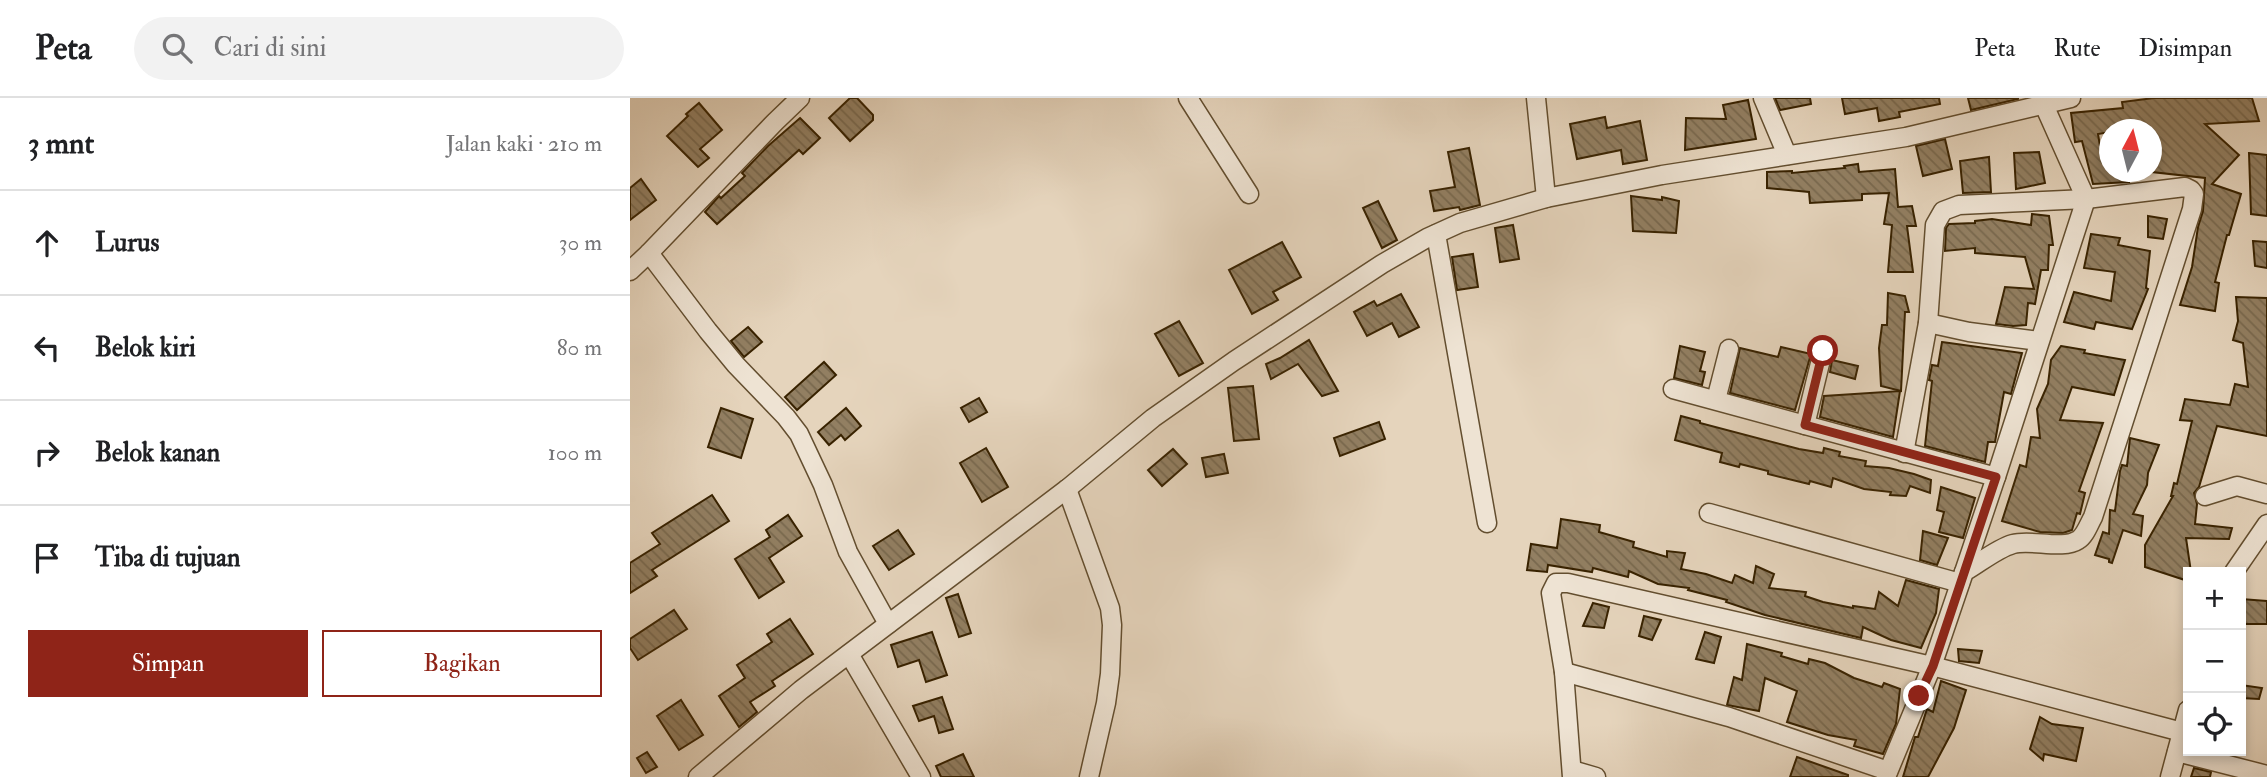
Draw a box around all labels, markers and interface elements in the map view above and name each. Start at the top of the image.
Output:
search box [134,17,624,80]
text: Peta [35,28,92,69]
icon: search [158,29,196,67]
text: Cari di sini [214,32,327,64]
text: Peta [1974,33,2015,64]
text: Rute [2053,33,2101,64]
text: Disimpan [2139,33,2232,64]
north arrow [2099,119,2162,182]
text: 3 mnt [28,125,94,162]
text: Jalan kaki · 210 m [446,129,602,158]
icon: ahead [28,224,66,262]
text: Lurus [95,227,159,259]
text: 30 m [559,228,602,257]
icon: left [28,329,66,367]
text: Belok kiri [95,332,196,364]
text: 80 m [557,333,602,362]
route start [1807,335,1838,366]
icon: right [28,434,66,472]
text: Belok kanan [95,437,220,469]
text: 100 m [548,438,602,467]
icon: arrive [28,539,66,577]
text: Tiba di tujuan [95,542,240,574]
map controls [2183,567,2246,756]
button: + [2183,567,2246,630]
button: Simpan [28,630,308,697]
button: Bagikan [322,630,602,697]
button: − [2183,630,2246,693]
route end [1903,680,1934,711]
button: locate [2183,693,2246,756]

